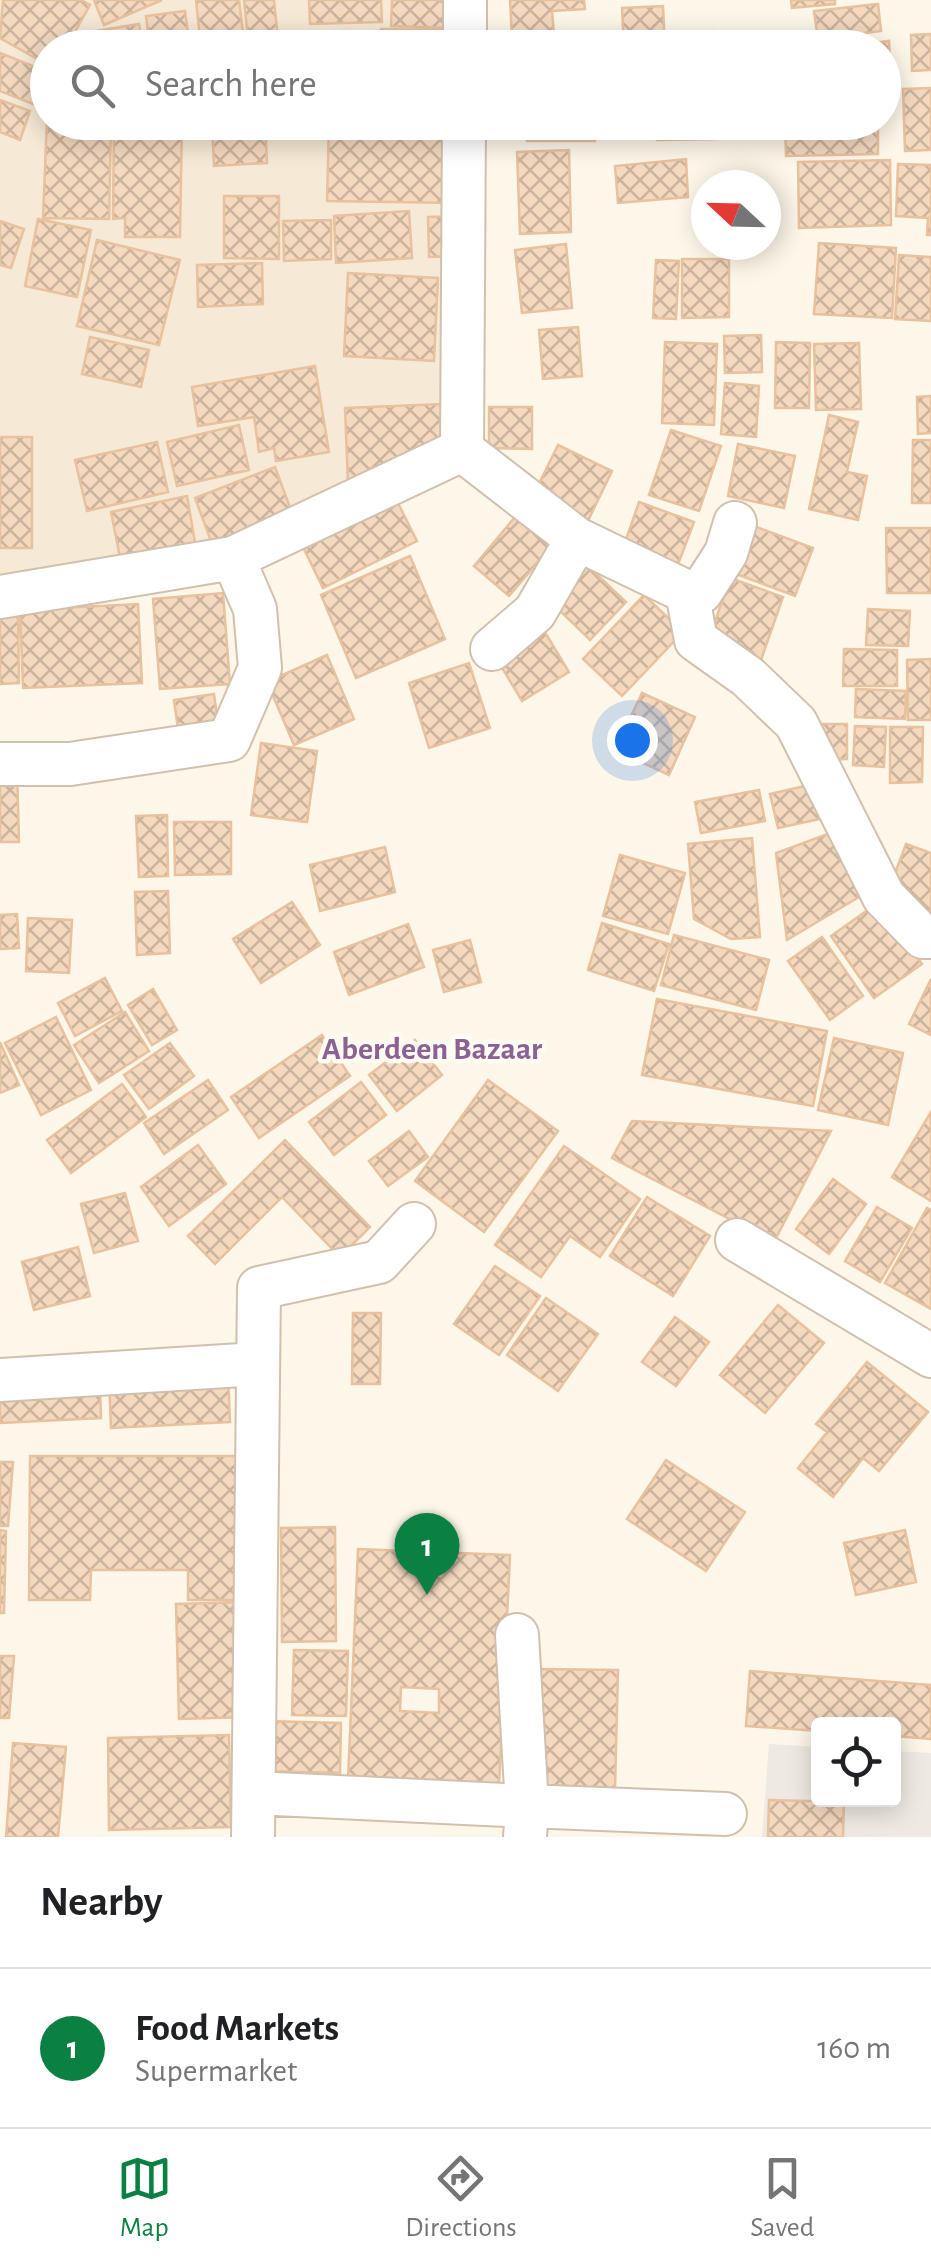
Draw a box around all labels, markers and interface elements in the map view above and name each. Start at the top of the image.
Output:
search box [30,30,901,140]
icon: search [65,58,120,113]
text: Search here [145,66,317,104]
north arrow [691,170,781,260]
your location [607,715,658,766]
district label: Aberdeen Bazaar [322,1033,542,1065]
pin: 1 [394,1512,460,1595]
map controls [811,1717,901,1807]
button: locate [811,1717,901,1807]
text: Nearby [40,1881,163,1923]
text: Food Markets [135,2010,339,2048]
text: 1 [67,2032,78,2064]
text: 160 m [817,2032,891,2064]
text: Supermarket [135,2055,297,2087]
tab: Map [117,2151,172,2245]
tab: Directions [405,2151,517,2245]
tab: Saved [750,2151,814,2245]

